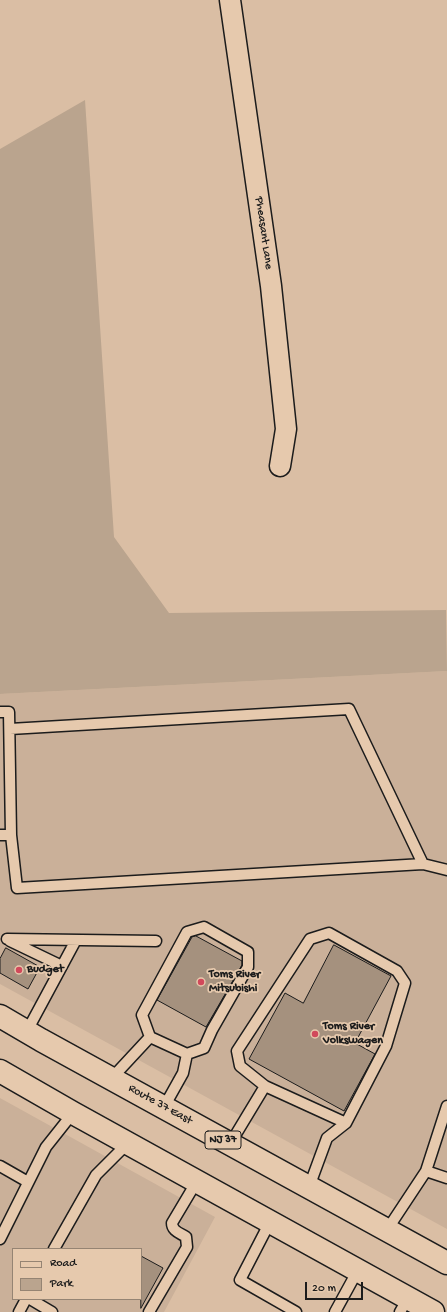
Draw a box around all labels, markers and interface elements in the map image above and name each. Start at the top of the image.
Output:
street label: Pheasant Lane [251,196,275,270]
place label: Budget [27,963,64,977]
marker: Budget [14,965,24,975]
place label: Toms River Mitsubishi [209,968,260,996]
marker: Toms River Mitsubishi [196,977,206,987]
place label: Toms River Volkswagen [323,1020,383,1048]
marker: Toms River Volkswagen [310,1029,320,1039]
street label: Route 37 East [126,1082,194,1128]
road number: NJ 37 [205,1131,241,1149]
legend [12,1248,142,1300]
text: Road [50,1257,76,1271]
scale bar [307,1274,365,1300]
text: Park [50,1277,73,1291]
text: 20 m [312,1282,336,1296]

